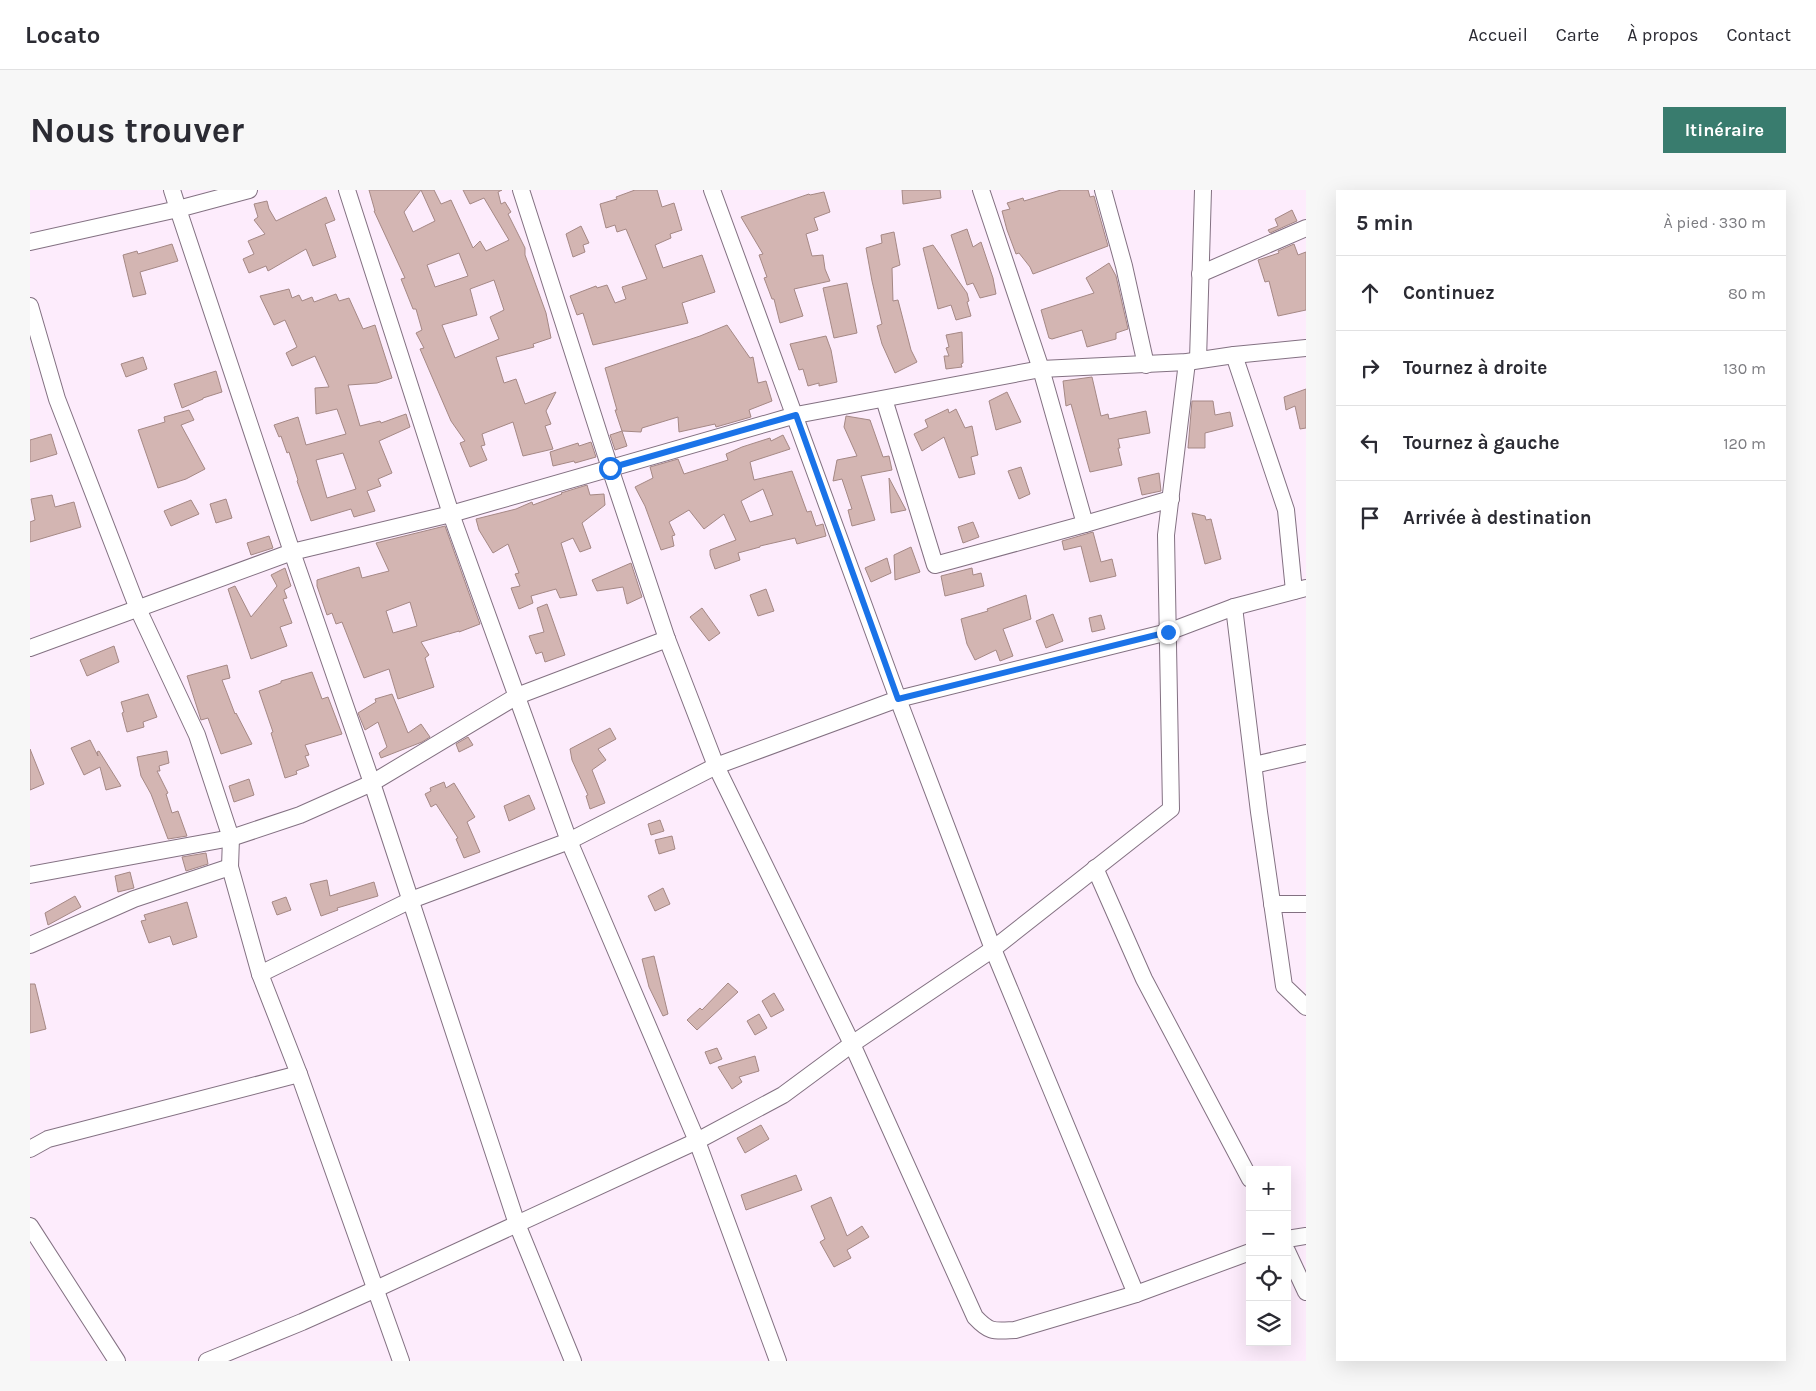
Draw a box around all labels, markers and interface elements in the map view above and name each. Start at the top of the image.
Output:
text: Locato [25,21,100,49]
text: Accueil [1468,24,1528,46]
text: Carte [1556,24,1599,46]
text: À propos [1627,24,1699,46]
text: Contact [1727,24,1791,46]
button: Itinéraire [1663,107,1786,153]
text: Nous trouver [30,110,244,151]
text: 5 min [1356,211,1413,235]
text: À pied · 330 m [1664,213,1766,232]
icon: ahead [1356,279,1384,307]
text: Continuez [1403,282,1495,304]
text: 80 m [1728,284,1766,303]
icon: right [1356,354,1384,382]
text: Tournez à droite [1403,357,1547,379]
text: 130 m [1723,359,1766,378]
icon: left [1356,429,1384,457]
text: Tournez à gauche [1403,432,1560,454]
text: 120 m [1723,434,1766,453]
route start [599,457,622,480]
icon: arrive [1356,504,1384,532]
text: Arrivée à destination [1403,507,1592,529]
route end [1157,621,1180,644]
map controls [1246,1166,1291,1346]
button: + [1246,1166,1291,1211]
button: − [1246,1211,1291,1256]
button: locate [1246,1256,1291,1301]
button: layers [1246,1301,1291,1346]

